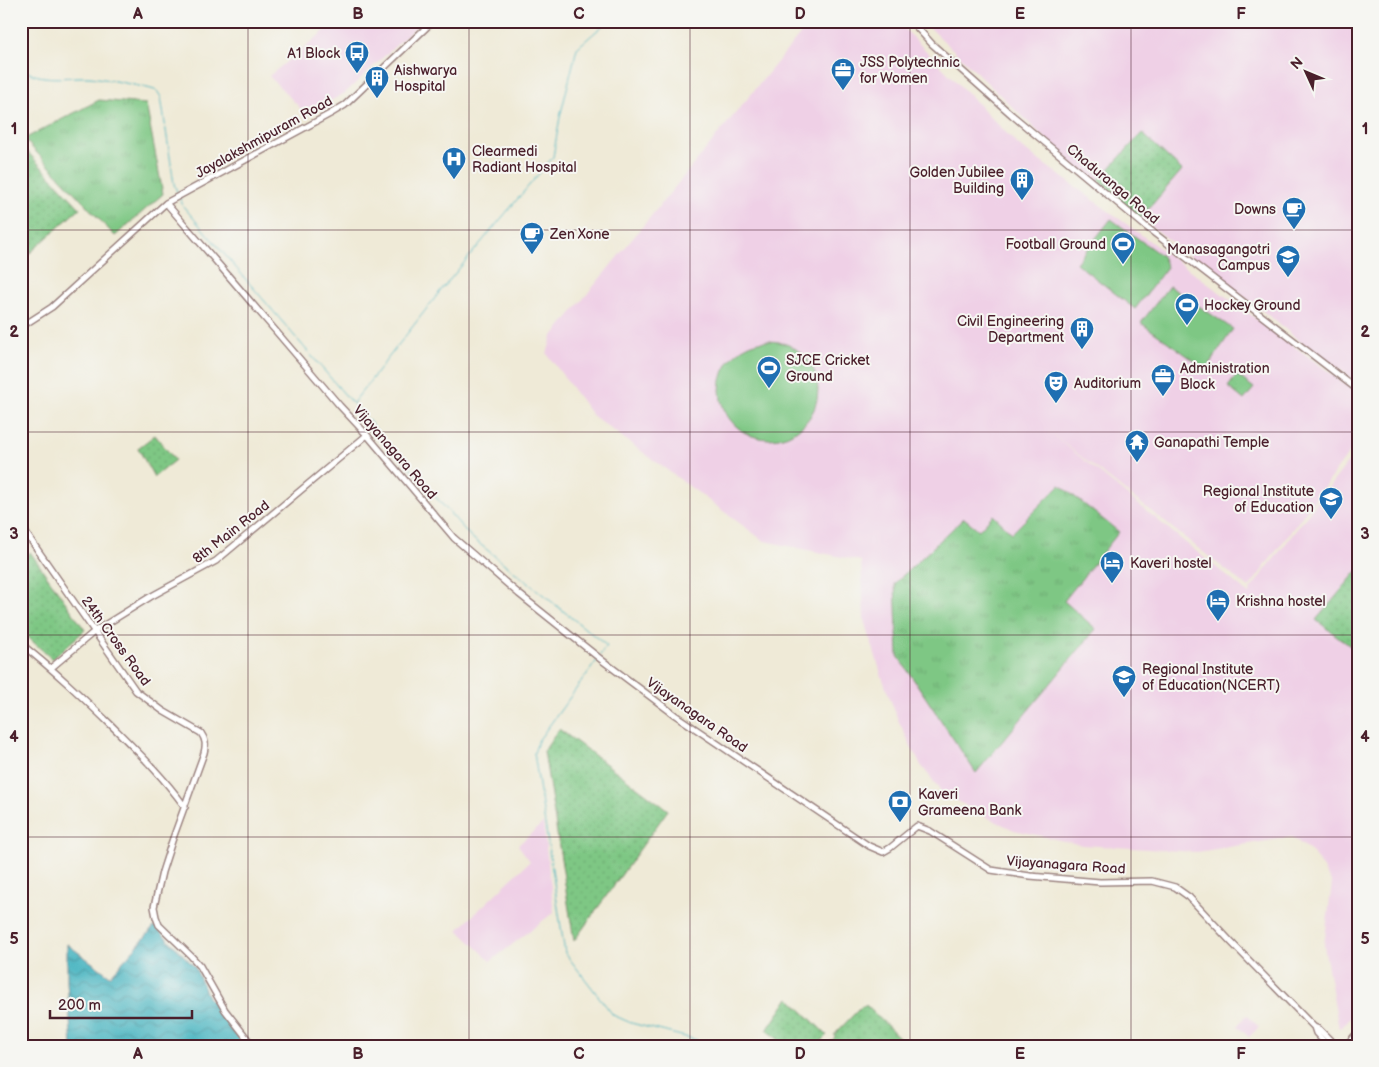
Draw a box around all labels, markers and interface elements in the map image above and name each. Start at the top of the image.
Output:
text: A [132,5,143,24]
text: B [352,5,364,24]
text: C [573,5,585,24]
text: D [794,5,806,24]
text: E [1015,5,1025,24]
text: F [1236,5,1246,24]
bus stop icon: A1 Block [344,40,370,74]
place label: A1 Block [287,45,340,62]
north arrow [1282,48,1332,98]
place label: JSS Polytechnic for Women [860,54,960,87]
text: N [1287,54,1307,73]
office icon: JSS Polytechnic for Women [830,57,856,91]
place label: Aishwarya Hospital [394,62,457,95]
building icon: Aishwarya Hospital [364,65,390,99]
street label: Jayalakshmipuram Road [193,92,335,182]
text: 1 [11,120,17,139]
text: 1 [1362,120,1368,139]
street label: Chaduranga Road [1063,140,1163,228]
place label: Clearmedi Radiant Hospital [472,143,577,176]
hospital icon: Clearmedi Radiant Hospital [441,146,467,180]
place label: Golden Jubilee Building [909,164,1004,197]
building icon: Golden Jubilee Building [1009,167,1035,201]
cafe icon: Downs [1281,196,1307,230]
place label: Downs [1234,201,1276,218]
cafe icon: Zen Xone [519,221,545,255]
place label: Zen Xone [549,226,610,243]
sports icon: Football Ground [1110,231,1136,265]
place label: Football Ground [1005,236,1106,253]
place label: Manasagangotri Campus [1167,241,1270,274]
school or university icon: Manasagangotri Campus [1275,244,1301,278]
sports icon: Hockey Ground [1174,292,1200,326]
place label: Hockey Ground [1204,297,1300,314]
place label: Civil Engineering Department [957,313,1065,346]
building icon: Civil Engineering Department [1069,316,1095,350]
text: 2 [9,323,19,342]
text: 2 [1360,323,1370,342]
place label: SJCE Cricket Ground [786,352,870,385]
sports icon: SJCE Cricket Ground [756,355,782,389]
place label: Administration Block [1180,360,1270,393]
office icon: Administration Block [1150,363,1176,397]
theatre icon: Auditorium [1043,370,1069,404]
place label: Auditorium [1074,375,1141,392]
street label: Vijayanagara Road [349,401,441,503]
temple icon: Ganapathi Temple [1124,429,1150,463]
place label: Ganapathi Temple [1154,434,1269,451]
place label: Regional Institute of Education [1203,483,1314,516]
school or university icon: Regional Institute of Education [1318,486,1344,520]
street label: 8th Main Road [189,497,273,567]
text: 3 [9,525,19,544]
text: 3 [1360,525,1370,544]
hotel icon: Kaveri hostel [1099,550,1125,584]
place label: Kaveri hostel [1130,555,1212,572]
hotel icon: Krishna hostel [1205,588,1231,622]
street label: 24th Cross Road [78,593,154,689]
place label: Krishna hostel [1236,593,1326,610]
place label: Regional Institute of Education(NCERT) [1142,661,1280,694]
school or university icon: Regional Institute of Education(NCERT) [1111,664,1137,698]
street label: Vijayanagara Road [643,674,751,756]
text: 4 [9,728,19,747]
text: 4 [1360,728,1370,747]
place label: Kaveri Grameena Bank [918,786,1021,819]
bank icon: Kaveri Grameena Bank [887,789,913,823]
street label: Vijayanagara Road [1006,852,1126,878]
text: 5 [9,930,19,949]
text: 5 [1360,930,1370,949]
scale bar [50,987,192,1019]
text: 200 m [58,996,101,1015]
text: A [132,1045,143,1064]
text: B [352,1045,364,1064]
text: C [573,1045,585,1064]
text: D [794,1045,806,1064]
text: E [1015,1045,1025,1064]
text: F [1236,1045,1246,1064]

